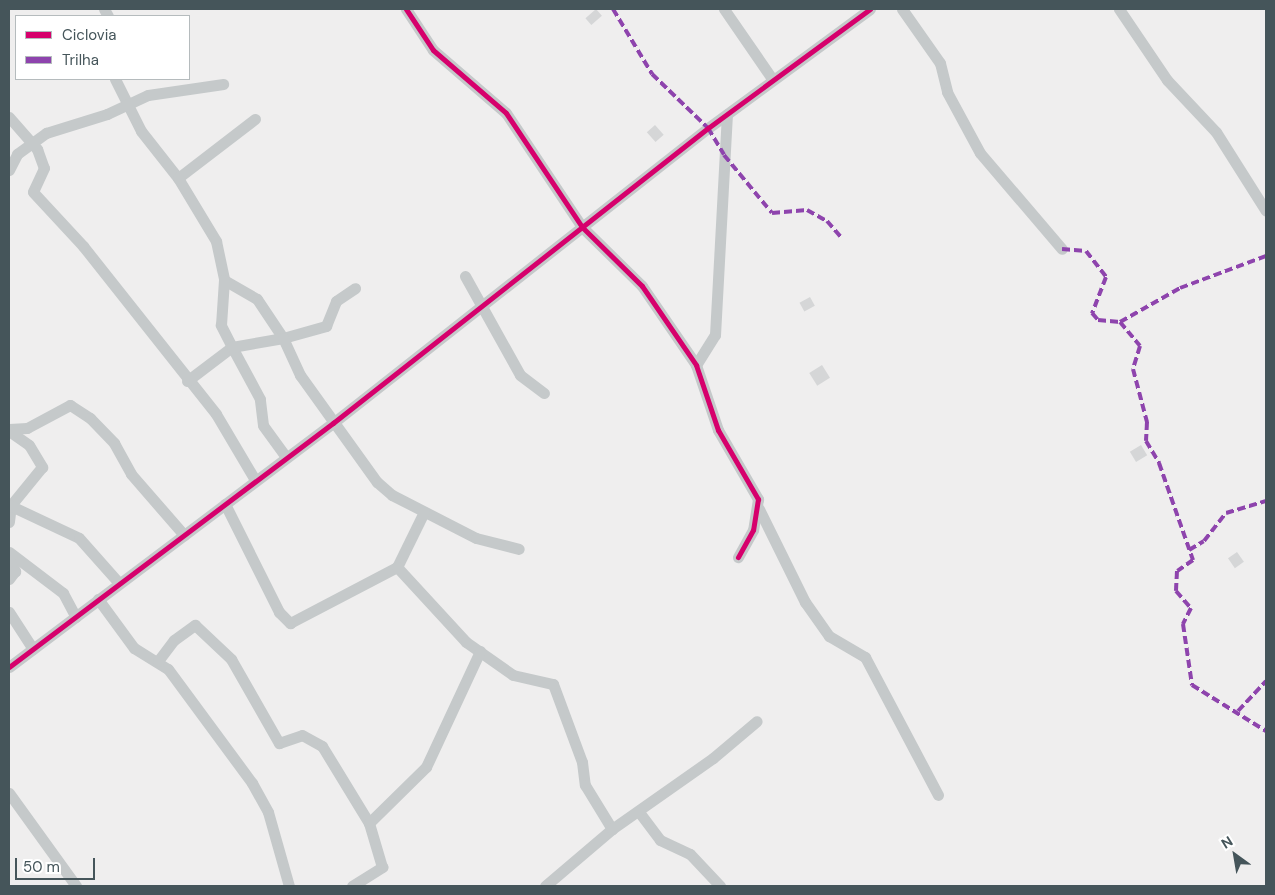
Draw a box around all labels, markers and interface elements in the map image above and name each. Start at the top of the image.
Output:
legend [15,15,190,80]
text: Ciclovia [62,25,116,45]
text: Trilha [62,50,99,70]
north arrow [1210,830,1260,880]
text: N [1218,832,1236,853]
scale bar [18,848,98,880]
text: 50 m [23,857,60,877]

